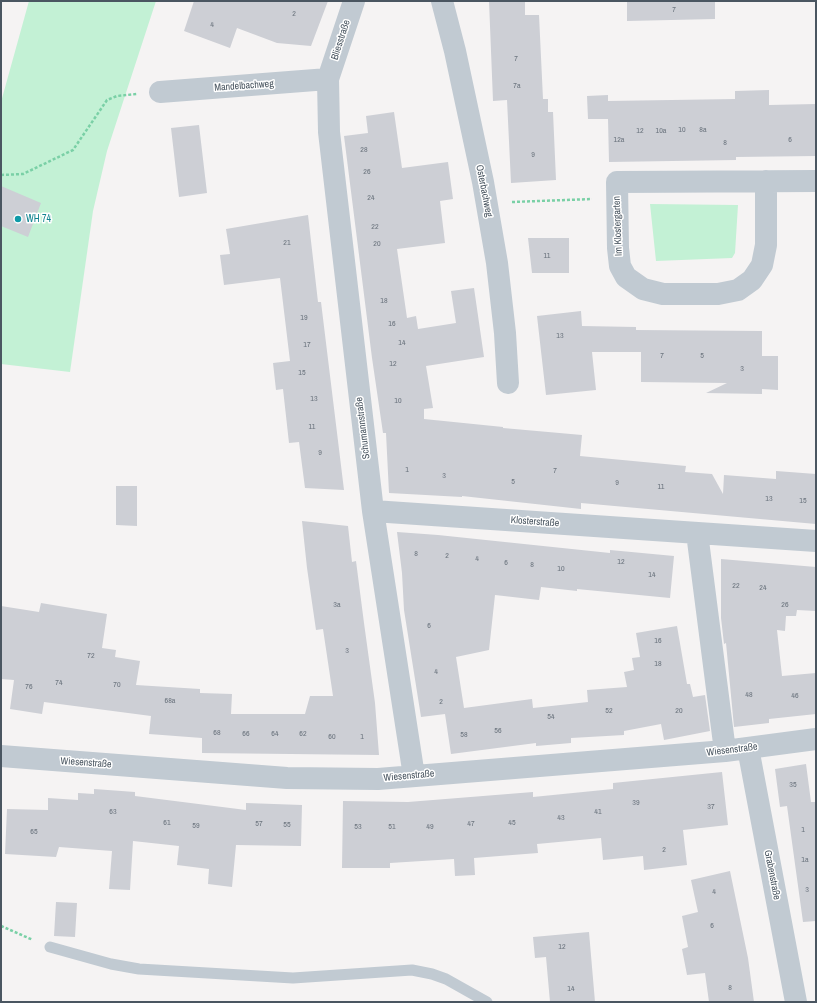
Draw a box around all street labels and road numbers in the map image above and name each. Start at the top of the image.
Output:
street label: Bliesstraße [329,18,353,62]
street label: Mandelbachweg [214,78,274,94]
street label: Osterbachweg [473,164,495,218]
street label: Im Klostergarten [611,196,625,256]
street label: Schumannstraße [353,396,373,460]
street label: Klosterstraße [510,514,560,530]
street label: Wiesenstraße [706,741,758,759]
street label: Wiesenstraße [60,755,112,771]
street label: Wiesenstraße [383,768,435,784]
street label: Grabenstraße [761,849,783,901]

